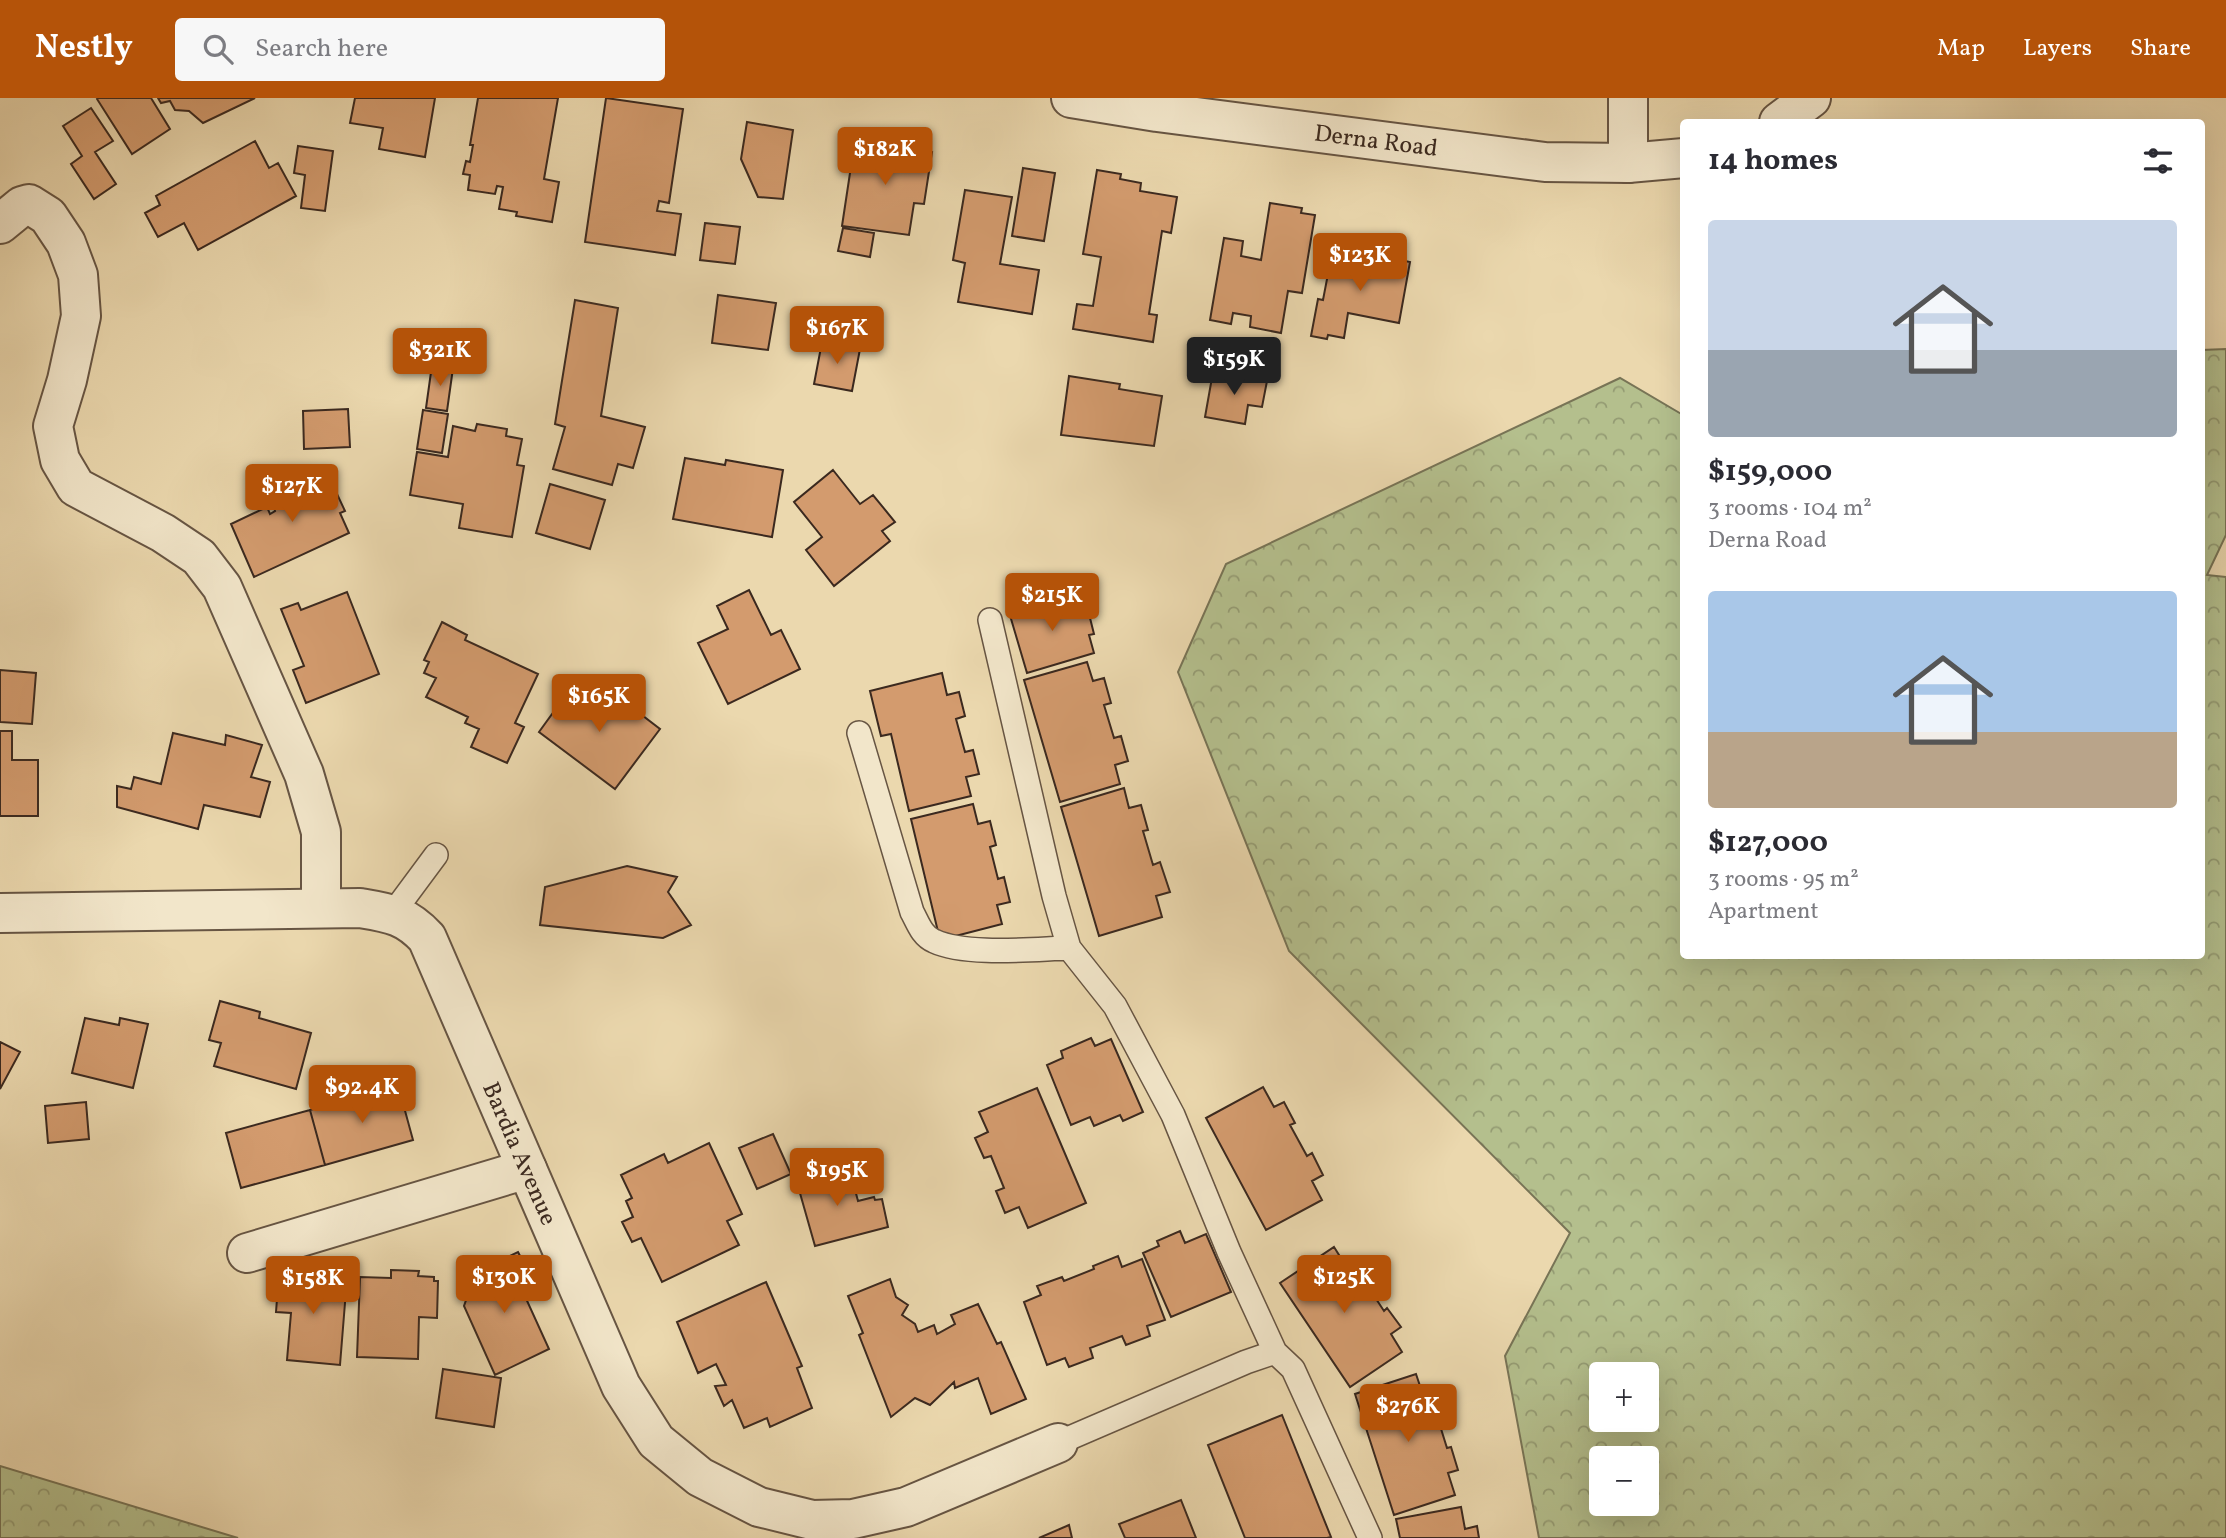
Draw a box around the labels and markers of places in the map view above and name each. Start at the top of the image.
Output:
pin: $182K [836,127,934,187]
pin: $123K [1311,234,1409,293]
pin: $167K [788,306,886,366]
pin: $321K [391,328,489,388]
pin: $159K [1185,338,1283,397]
pin: $127K [243,464,341,524]
pin: $215K [1003,574,1101,633]
pin: $165K [550,674,648,734]
pin: $92.4K [305,1066,419,1125]
pin: $195K [788,1148,886,1208]
pin: $158K [264,1256,362,1316]
pin: $130K [455,1256,553,1315]
pin: $125K [1295,1256,1393,1315]
pin: $276K [1359,1384,1457,1444]

